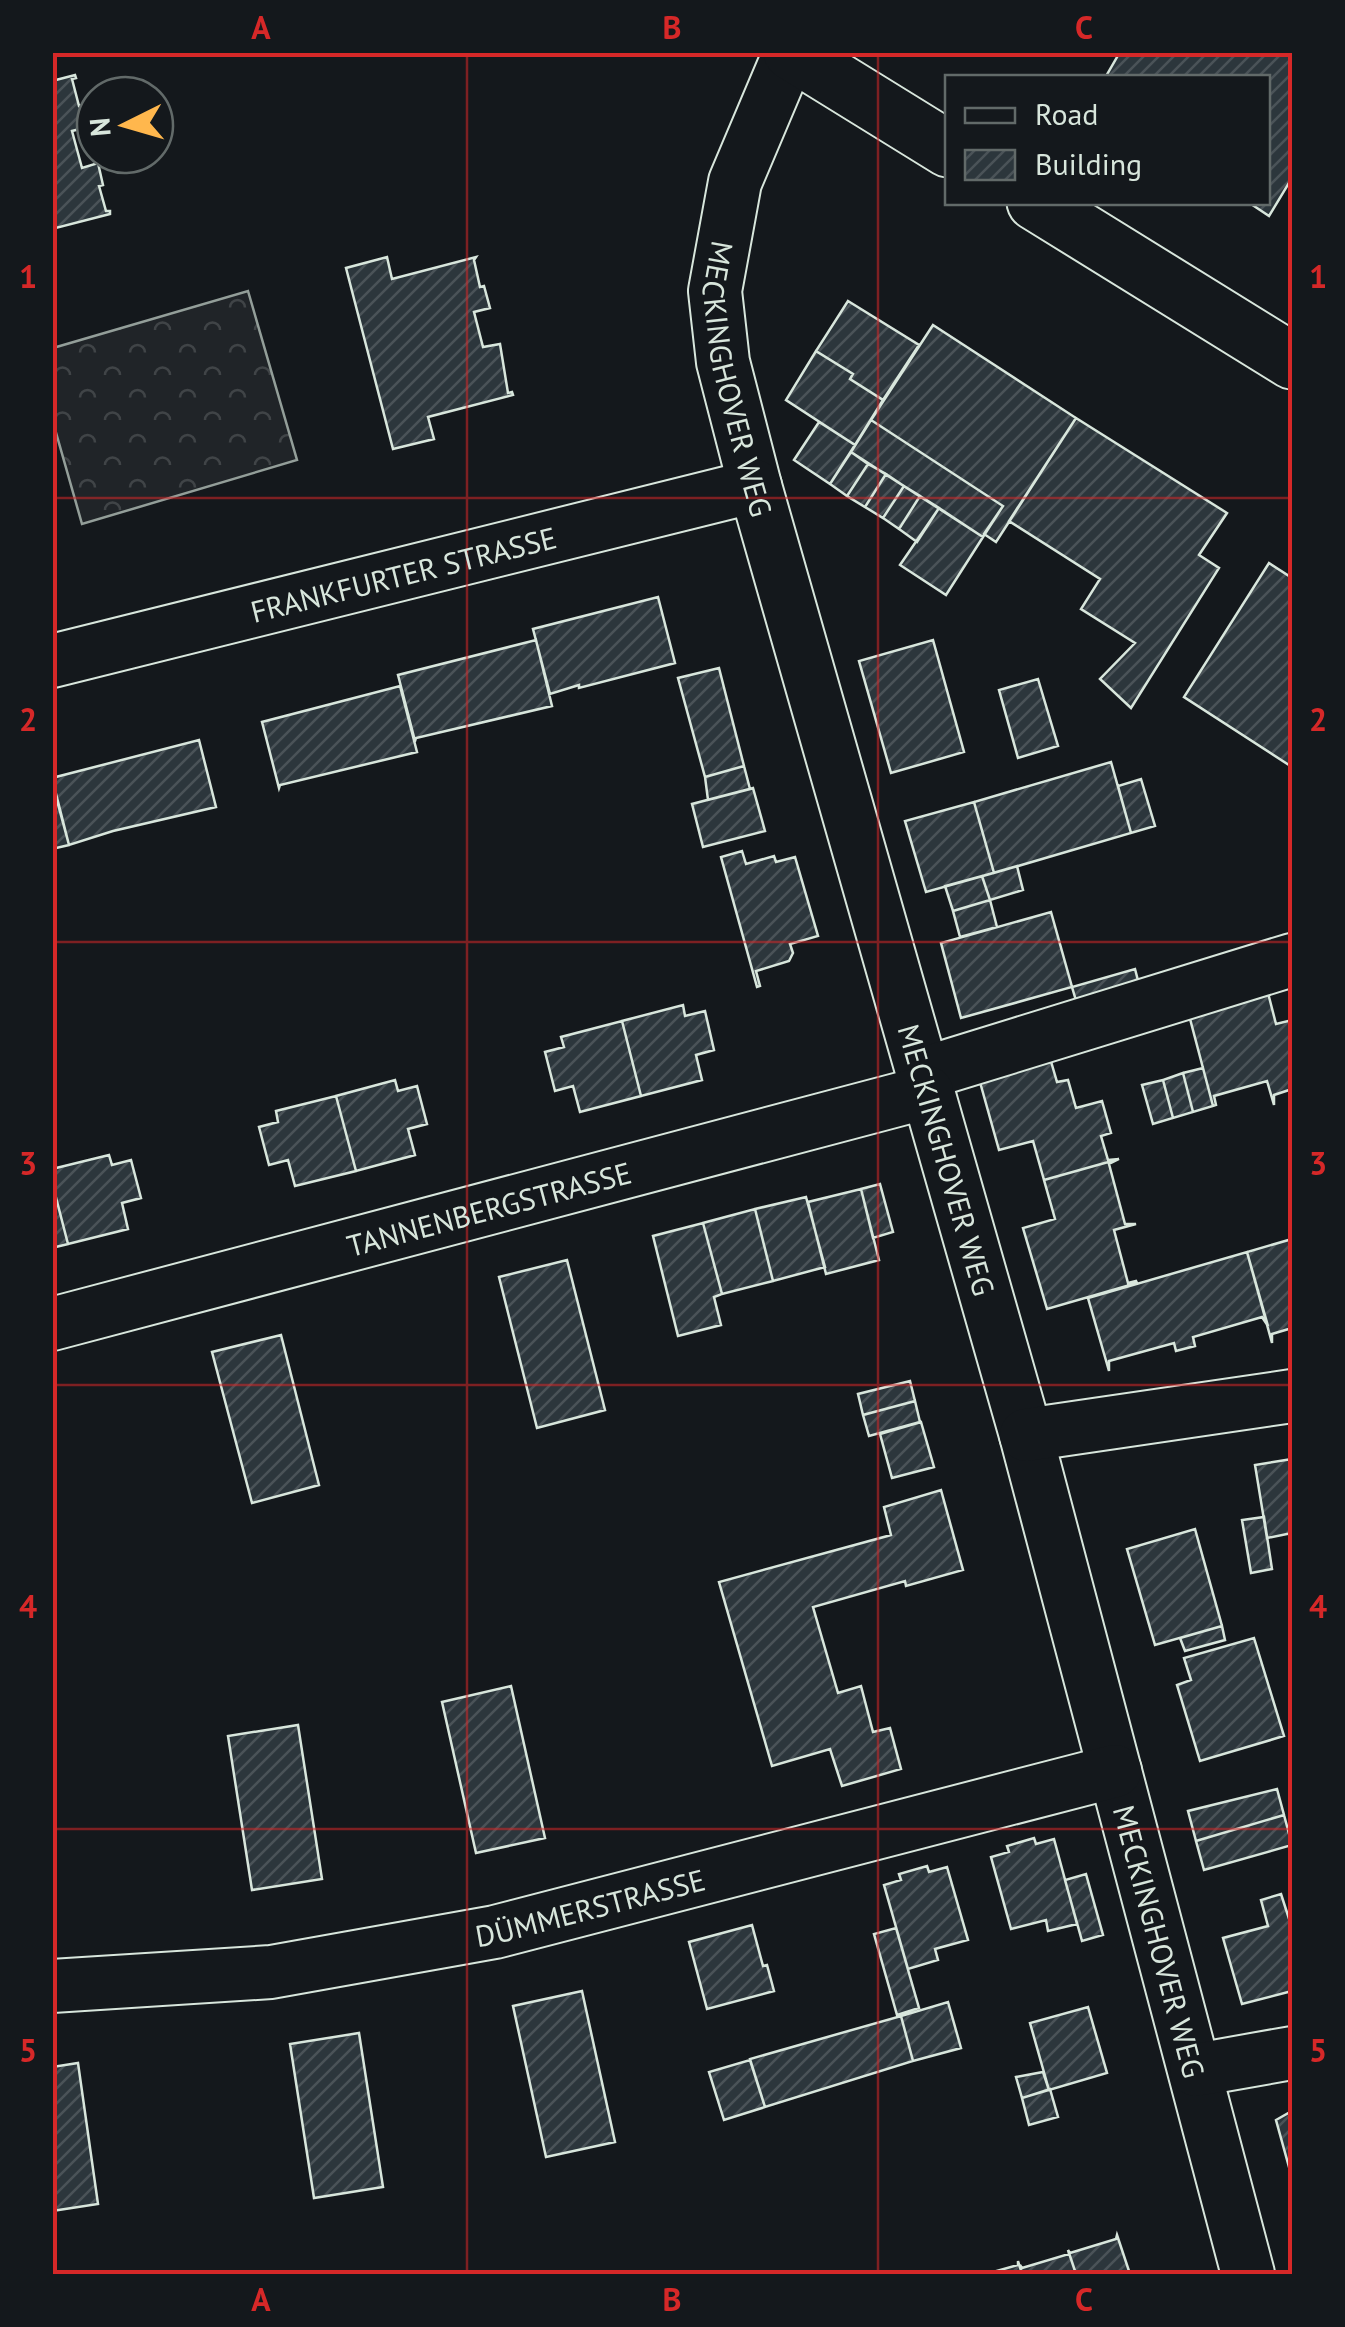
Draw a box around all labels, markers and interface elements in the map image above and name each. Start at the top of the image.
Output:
text: A [251,6,271,48]
text: B [663,6,681,48]
text: C [1075,6,1093,48]
north arrow [75,75,175,175]
legend [945,75,1270,205]
text: Road [1035,94,1099,133]
text: N [80,116,119,138]
text: Building [1035,144,1142,183]
street label: MECKINGHOVER WEG [695,238,782,521]
text: 1 [19,255,37,297]
text: 1 [1309,255,1327,297]
street label: FRANKFURTER STRASSE [246,517,560,630]
text: 2 [19,698,37,740]
text: 2 [1309,698,1327,740]
street label: MECKINGHOVER WEG [890,1019,1005,1300]
text: 3 [19,1142,37,1184]
text: 3 [1309,1142,1327,1184]
street label: TANNENBERGSTRASSE [342,1152,635,1265]
text: 4 [19,1585,37,1627]
text: 4 [1309,1585,1327,1627]
street label: MECKINGHOVER WEG [1105,1801,1215,2082]
street label: DÜMMERSTRASSE [472,1859,709,1955]
text: 5 [19,2029,37,2071]
text: 5 [1309,2029,1327,2071]
text: A [251,2278,271,2320]
text: B [663,2278,681,2320]
text: C [1075,2278,1093,2320]

